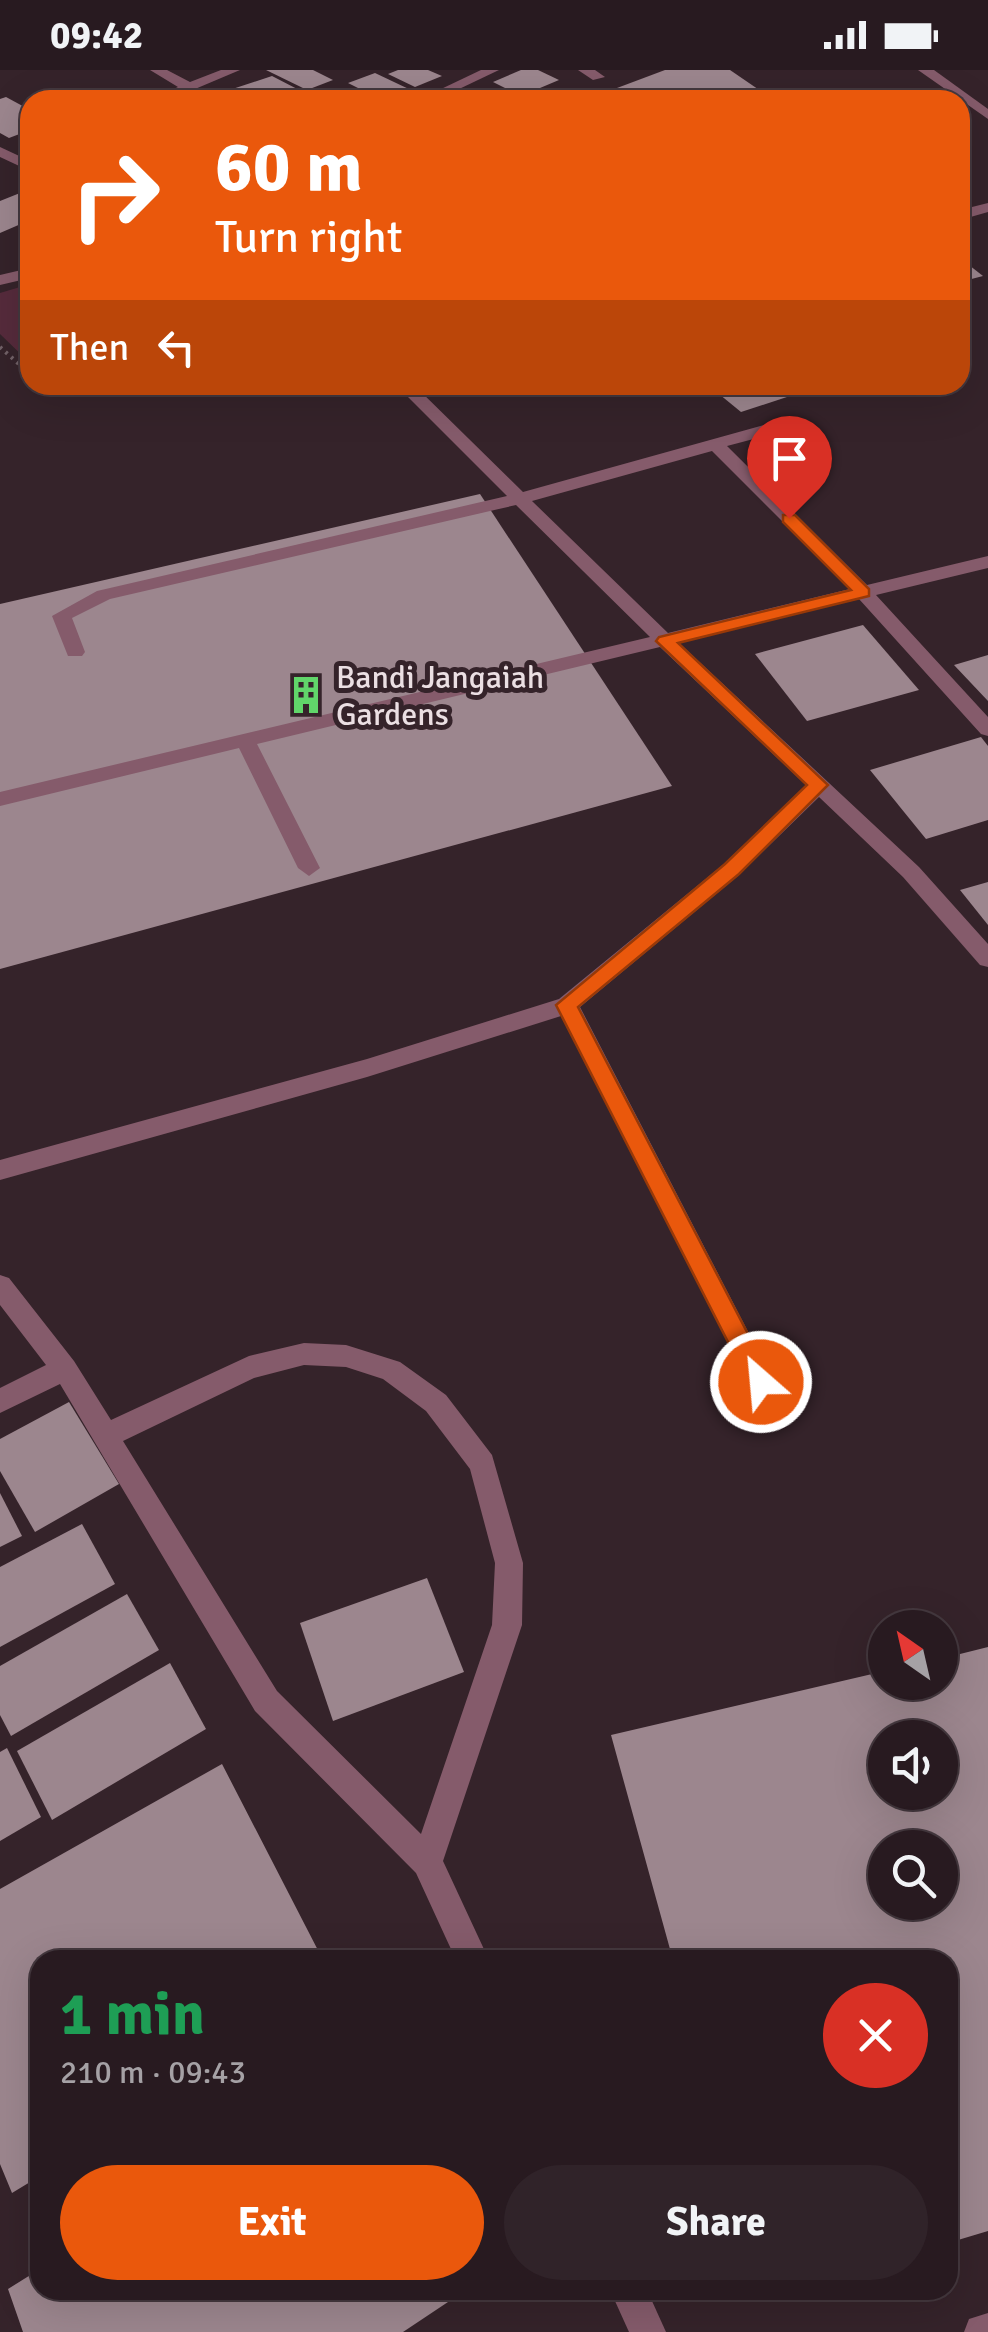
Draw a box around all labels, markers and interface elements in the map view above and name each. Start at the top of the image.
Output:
text: 09:42 [50,12,143,59]
text: 60 m [215,124,363,210]
icon: right [50,130,180,260]
text: Turn right [215,210,403,265]
icon: left [149,320,204,375]
text: Then [50,324,129,371]
pin [747,416,832,519]
icon: arrive [762,431,817,486]
place label: Bandi Jangaiah Gardens [336,658,544,734]
building icon: Bandi Jangaiah Gardens [285,674,327,716]
position arrow [709,1330,813,1434]
north arrow [868,1610,958,1700]
map controls [868,1610,958,1920]
button: sound [868,1720,958,1810]
button: search [868,1830,958,1920]
text: 1 min [60,1978,205,2052]
button: close [823,1983,928,2088]
text: 210 m · 09:43 [60,2053,246,2092]
button: Exit [60,2165,484,2280]
button: Share [504,2165,928,2280]

